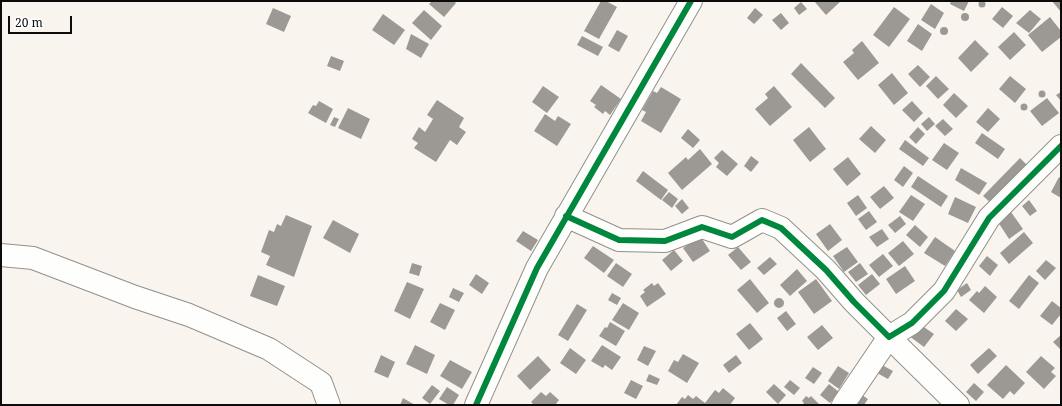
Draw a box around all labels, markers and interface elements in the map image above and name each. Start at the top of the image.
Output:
scale bar [10,8,74,34]
text: 20 m [15,14,43,31]

